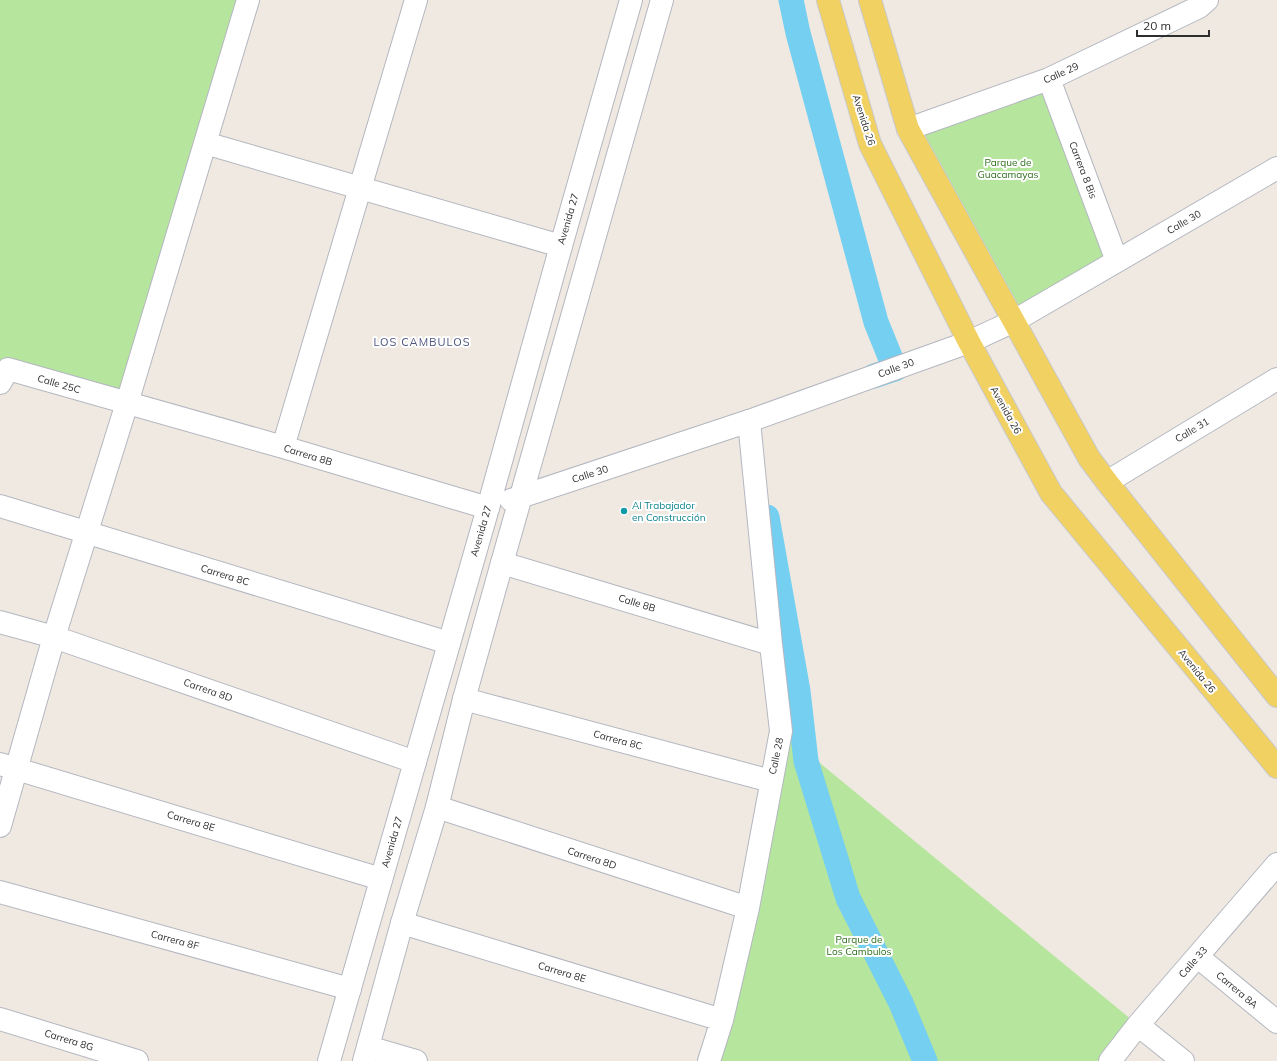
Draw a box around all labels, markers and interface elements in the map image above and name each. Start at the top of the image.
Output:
scale bar [1137,12,1209,38]
text: 20 m [1143,18,1171,33]
street label: Calle 29 [1041,59,1081,87]
street label: Avenida 26 [850,93,878,147]
street label: Carrera 8 Bis [1066,140,1100,200]
park label: Parque de Guacamayas [978,156,1038,181]
street label: Avenida 27 [554,192,582,246]
street label: Calle 30 [1165,207,1203,237]
district label: LOS CAMBULOS [373,335,471,349]
street label: Calle 30 [876,355,916,381]
street label: Calle 25C [36,372,82,396]
street label: Avenida 26 [988,384,1024,436]
street label: Calle 31 [1173,415,1211,445]
street label: Carrera 8B [282,441,334,469]
street label: Calle 30 [570,462,610,486]
place label: Al Trabajador en Construcción [632,499,706,524]
street label: Avenida 27 [467,504,495,558]
marker: Al Trabajador en Construcción [619,506,629,516]
street label: Carrera 8C [199,561,251,589]
street label: Calle 8B [617,591,657,615]
street label: Avenida 26 [1175,646,1219,696]
street label: Carrera 8D [182,676,234,704]
street label: Carrera 8C [592,727,644,753]
street label: Calle 28 [766,736,786,776]
street label: Carrera 8E [165,808,217,834]
street label: Avenida 27 [378,815,406,869]
street label: Carrera 8D [566,844,618,872]
street label: Carrera 8F [150,927,201,953]
park label: Parque de Los Cambulos [827,933,892,958]
street label: Calle 33 [1176,944,1210,980]
street label: Carrera 8E [536,959,588,985]
street label: Carrera 8A [1213,969,1261,1012]
street label: Carrera 8G [43,1026,95,1054]

